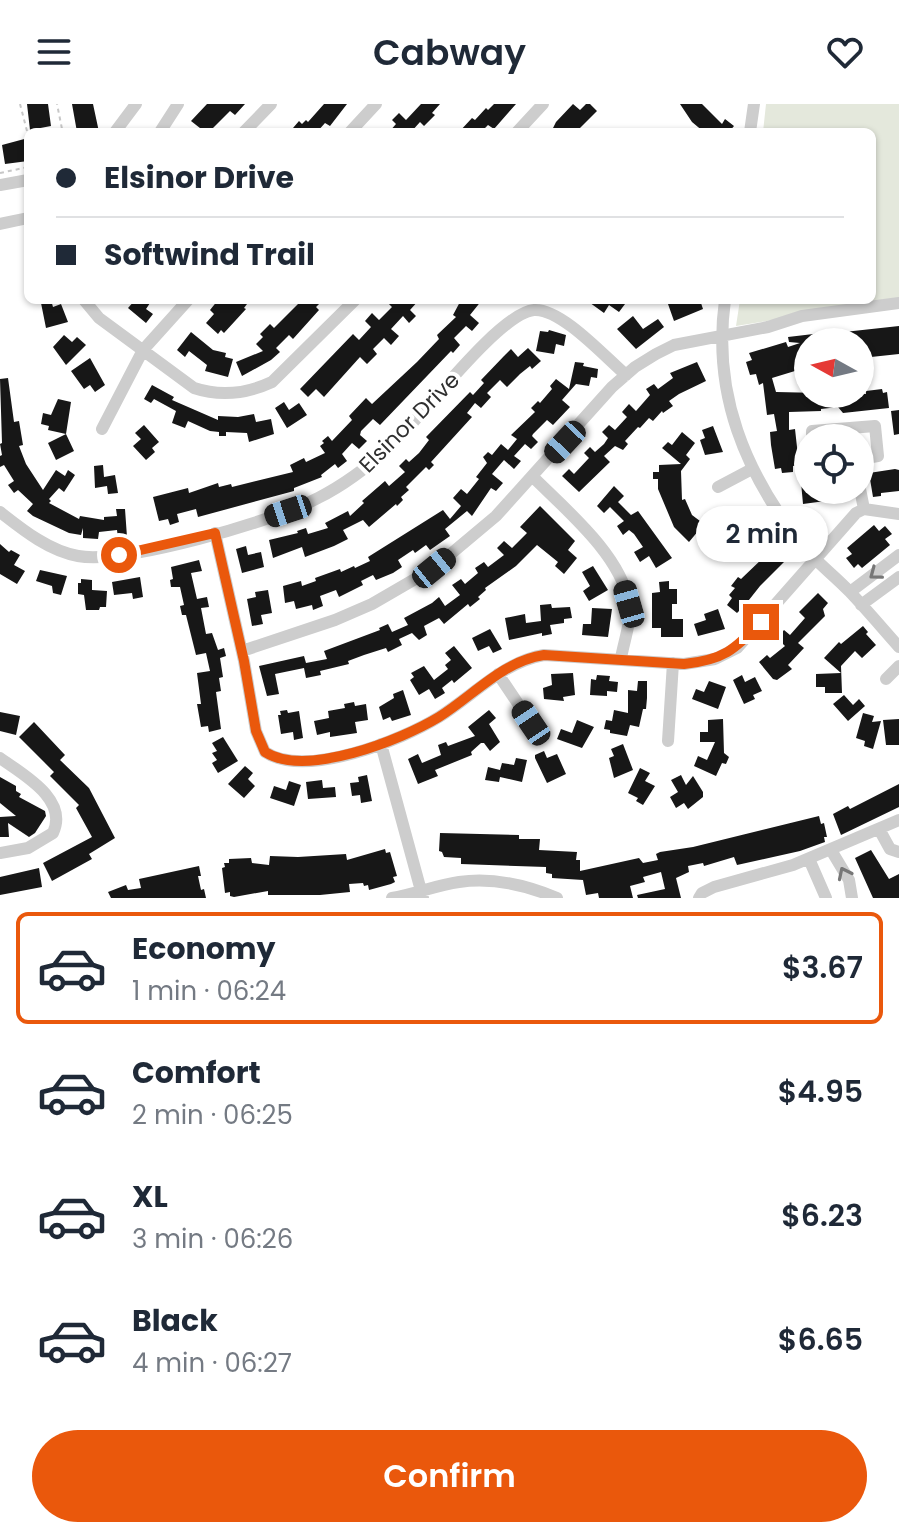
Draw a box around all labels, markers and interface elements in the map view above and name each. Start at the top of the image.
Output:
text: Cabway [373,27,526,78]
icon: menu [32,30,76,74]
icon: heart [823,30,867,74]
text: Elsinor Drive [104,156,294,199]
text: Softwind Trail [104,233,315,276]
north arrow [794,328,874,408]
map controls [794,328,874,504]
street label: Elsinor Drive [352,365,467,480]
car [540,416,590,468]
button: locate [794,424,874,504]
car [261,492,315,530]
callout: 2 min [695,506,827,562]
text: 2 min [726,516,798,552]
route start [101,537,137,573]
car [408,544,460,592]
one-way arrow [869,564,883,578]
car [611,578,647,630]
route end [743,604,779,640]
car [508,696,554,750]
one-way arrow [838,867,854,882]
text: Economy [132,927,276,970]
icon: car [36,932,108,1004]
text: $3.67 [782,946,863,989]
text: 1 min · 06:24 [132,973,286,1009]
text: Comfort [132,1051,261,1094]
icon: car [36,1056,108,1128]
text: $4.95 [778,1070,863,1113]
text: 2 min · 06:25 [132,1097,293,1133]
text: XL [132,1175,168,1218]
icon: car [36,1180,108,1252]
text: $6.23 [781,1194,863,1237]
text: 3 min · 06:26 [132,1221,293,1257]
text: Black [132,1299,218,1342]
icon: car [36,1304,108,1376]
text: $6.65 [778,1318,863,1361]
text: 4 min · 06:27 [132,1345,292,1381]
button: Confirm [32,1430,867,1522]

